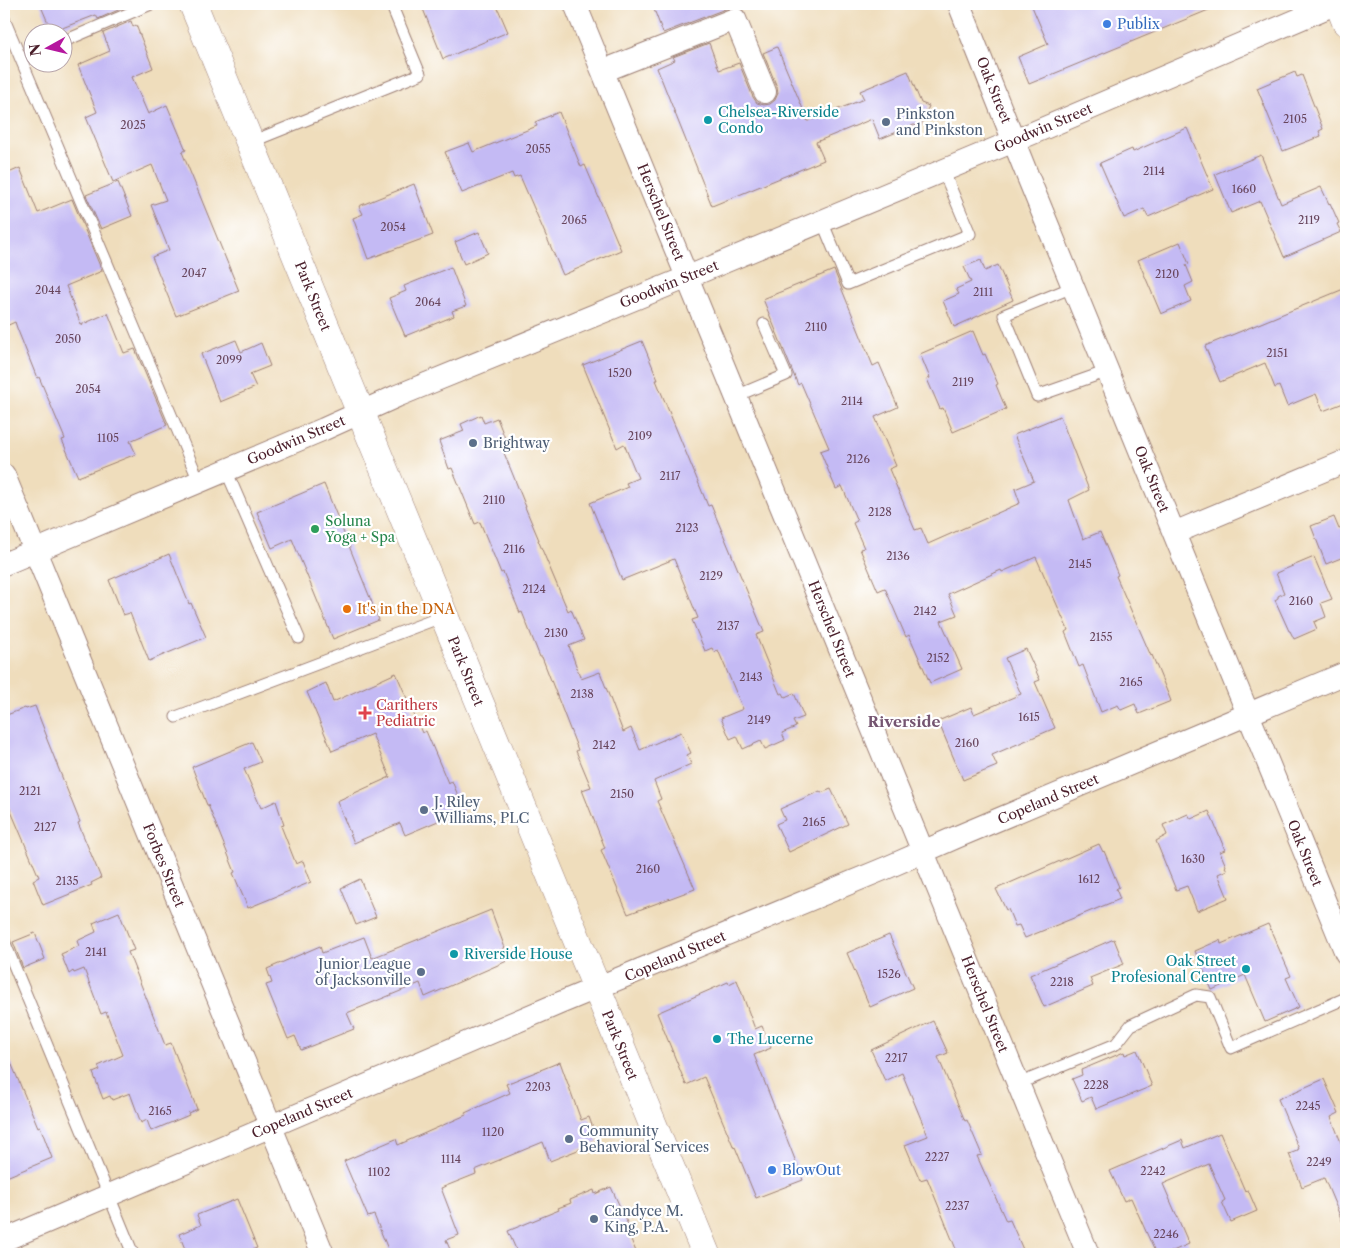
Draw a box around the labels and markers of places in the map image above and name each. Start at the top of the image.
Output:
place label: Publix [1117,15,1161,33]
marker: Publix [1101,18,1113,30]
place label: Chelsea-Riverside Condo [718,103,839,137]
place label: Pinkston and Pinkston [896,105,983,139]
marker: Chelsea-Riverside Condo [702,114,714,126]
marker: Pinkston and Pinkston [880,116,892,128]
place label: Brightway [483,434,550,452]
marker: Brightway [467,437,479,449]
place label: Soluna Yoga + Spa [324,512,396,546]
marker: Soluna Yoga + Spa [309,523,321,535]
place label: It's in the DNA [357,600,455,618]
marker: It's in the DNA [341,603,353,615]
place label: Carithers Pediatric [376,696,438,730]
marker: Carithers Pediatric [358,706,372,720]
place label: J. Riley Williams, PLC [432,793,529,827]
marker: J. Riley Williams, PLC [418,804,430,816]
place label: Riverside House [464,945,573,963]
marker: Riverside House [448,948,460,960]
place label: Oak Street Profesional Centre [1111,952,1236,986]
place label: Junior League of Jacksonville [315,955,411,989]
marker: Oak Street Profesional Centre [1240,963,1252,975]
marker: Junior League of Jacksonville [415,966,427,978]
place label: The Lucerne [727,1030,813,1048]
marker: The Lucerne [711,1033,723,1045]
place label: Community Behavioral Services [579,1122,709,1156]
marker: Community Behavioral Services [563,1133,575,1145]
place label: BlowOut [782,1161,841,1179]
marker: BlowOut [766,1164,778,1176]
place label: Candyce M. King, P.A. [604,1202,683,1236]
marker: Candyce M. King, P.A. [588,1213,600,1225]

